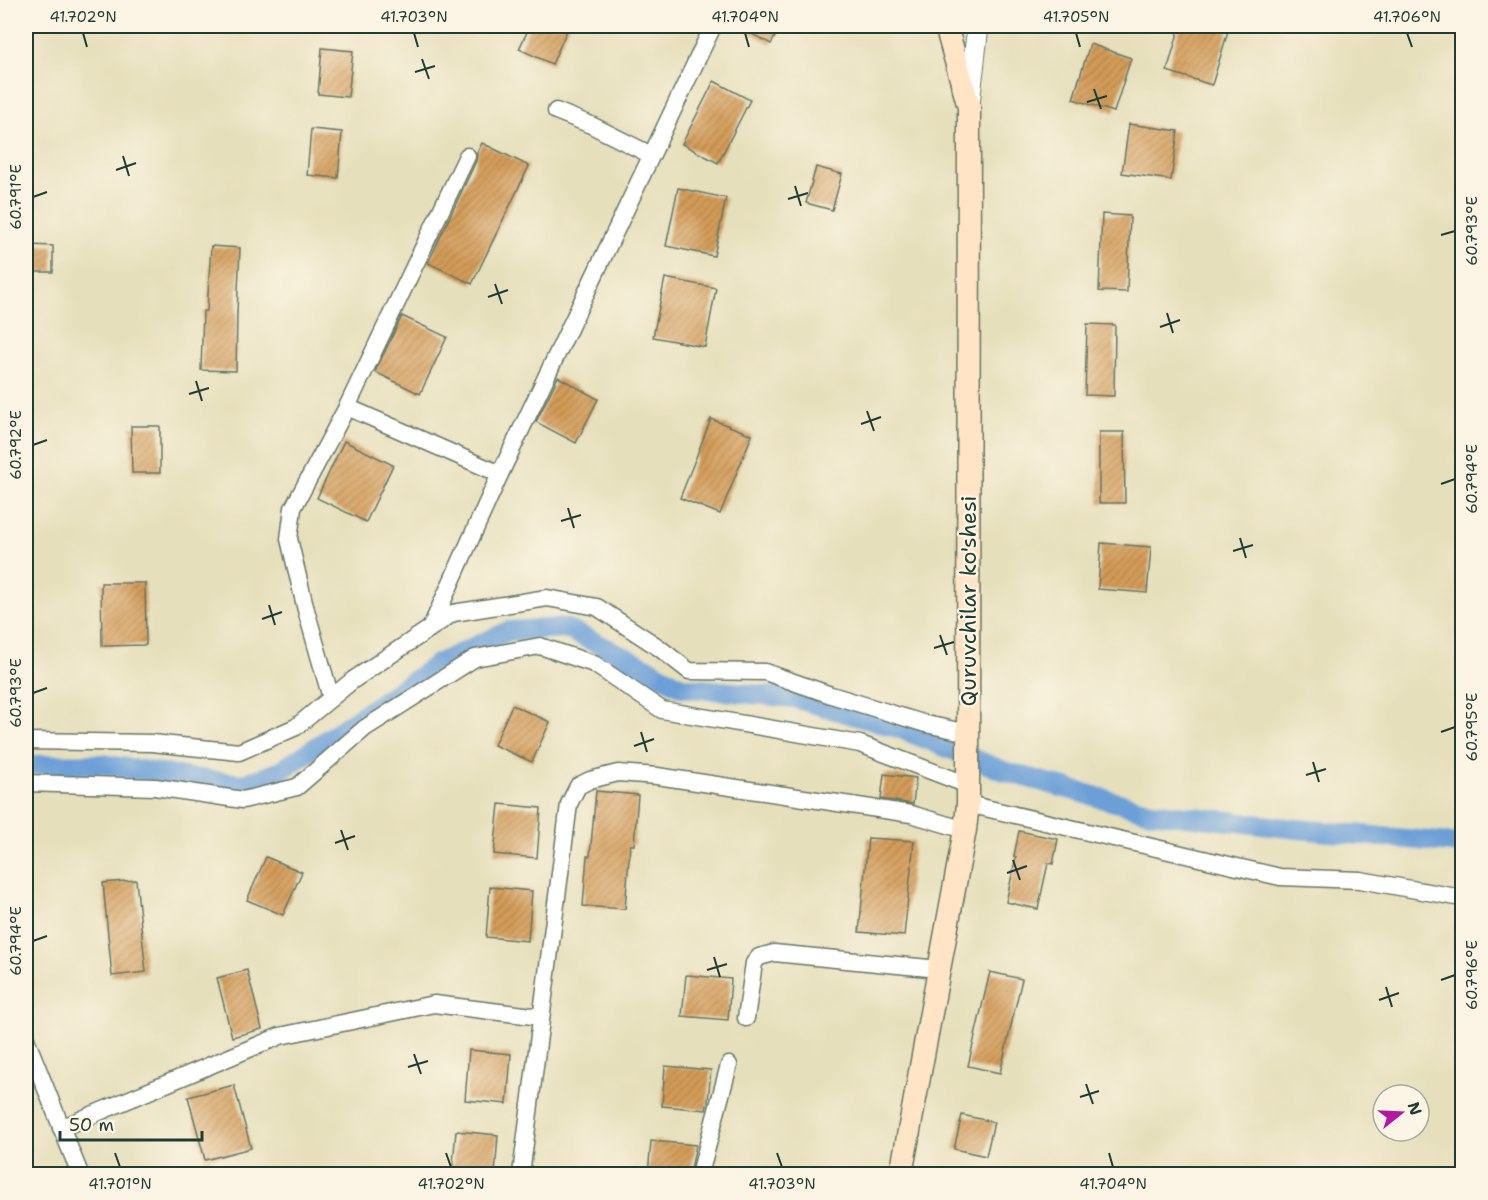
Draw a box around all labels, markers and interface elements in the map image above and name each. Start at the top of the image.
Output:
text: 41.702°N [49,7,117,27]
text: 41.703°N [380,7,448,27]
text: 41.704°N [711,7,779,27]
text: 41.705°N [1043,7,1109,27]
text: 41.706°N [1373,7,1441,27]
text: 60.791°E [6,164,26,230]
text: 60.793°E [1462,196,1482,266]
text: 60.792°E [6,410,26,480]
text: 60.794°E [1462,444,1482,514]
street label: Quruvchilar ko'shesi [954,495,983,707]
text: 60.793°E [6,658,26,728]
text: 60.795°E [1462,693,1482,761]
text: 60.794°E [6,906,26,976]
text: 60.796°E [1462,940,1482,1010]
north arrow [1371,1083,1431,1143]
text: N [1403,1099,1427,1118]
scale bar [60,1104,202,1142]
text: 50 m [69,1113,114,1137]
text: 41.701°N [88,1174,152,1194]
text: 41.702°N [417,1174,485,1194]
text: 41.703°N [748,1174,816,1194]
text: 41.704°N [1079,1174,1147,1194]

